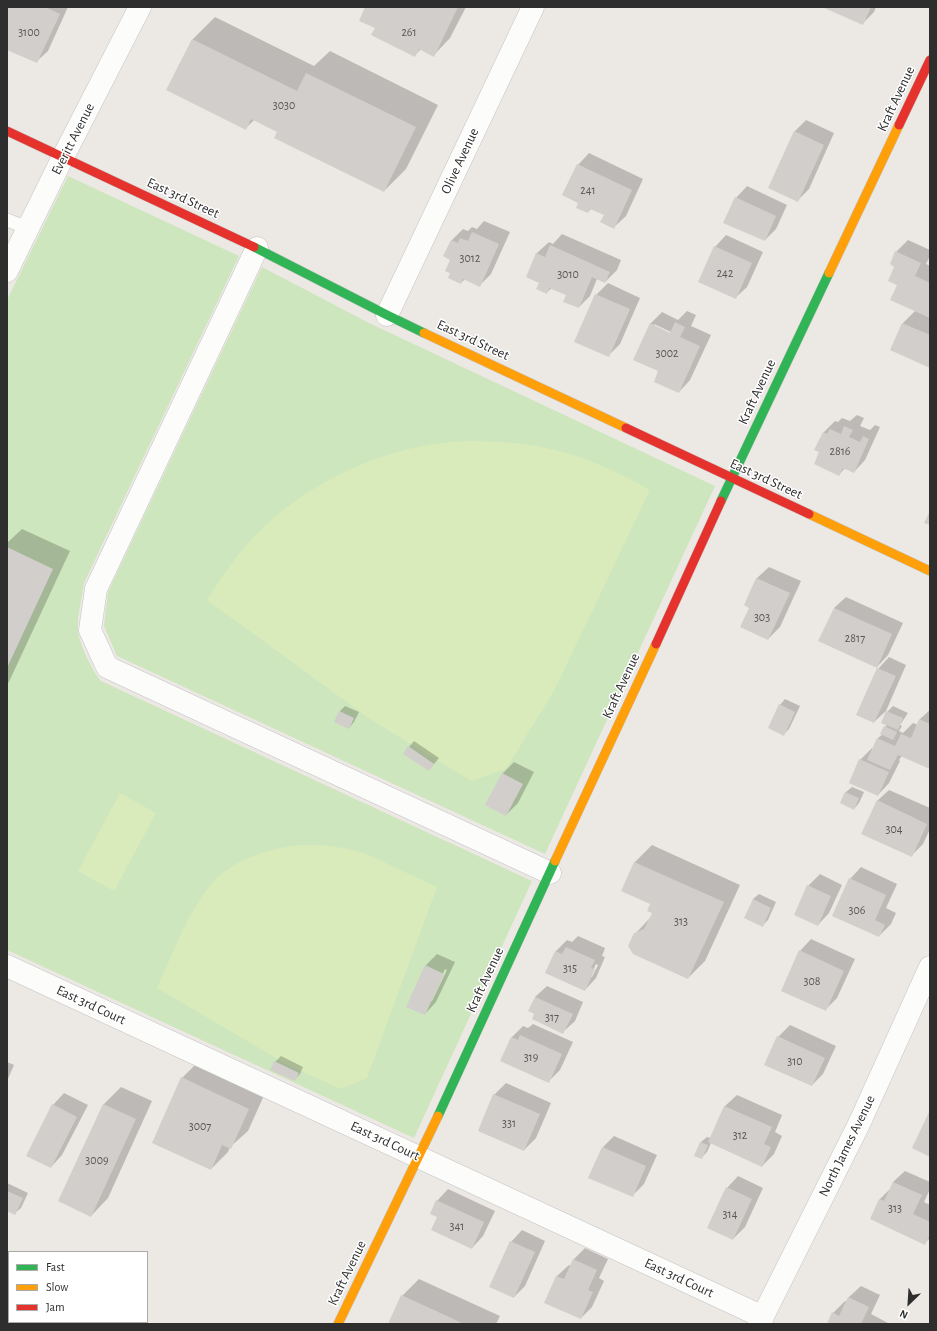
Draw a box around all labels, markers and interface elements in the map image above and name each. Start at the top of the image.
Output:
house number: 3100 [18,25,40,39]
house number: 261 [401,25,417,39]
street label: Kraft Avenue [874,64,918,134]
house number: 3030 [273,98,295,112]
street label: Everitt Avenue [48,100,98,178]
street label: Olive Avenue [437,125,483,197]
street label: East 3rd Street [144,174,222,222]
house number: 241 [580,183,596,197]
house number: 3012 [460,251,480,265]
house number: 242 [717,266,733,280]
house number: 3010 [557,267,579,281]
street label: East 3rd Street [434,316,512,364]
house number: 3002 [655,346,679,360]
street label: Kraft Avenue [735,357,779,427]
house number: 2816 [830,444,850,458]
street label: East 3rd Street [727,455,805,503]
house number: 303 [754,610,770,624]
house number: 2817 [845,631,865,645]
street label: Kraft Avenue [599,651,643,721]
house number: 304 [885,822,903,836]
house number: 306 [849,903,865,917]
house number: 313 [674,914,688,928]
street label: Kraft Avenue [463,945,507,1015]
house number: 315 [563,961,577,975]
house number: 308 [804,974,820,988]
street label: East 3rd Court [54,982,128,1028]
house number: 317 [545,1010,559,1024]
house number: 319 [524,1050,538,1064]
house number: 310 [787,1054,803,1068]
street label: North James Avenue [815,1092,879,1200]
house number: 331 [502,1116,516,1130]
street label: East 3rd Court [348,1118,422,1164]
house number: 3007 [189,1119,211,1133]
house number: 312 [733,1128,747,1142]
house number: 3009 [85,1153,109,1167]
house number: 313 [888,1201,902,1215]
house number: 314 [723,1207,737,1221]
house number: 341 [450,1219,464,1233]
street label: Kraft Avenue [324,1238,370,1308]
legend [8,1251,148,1323]
street label: East 3rd Court [642,1255,716,1301]
text: Fast [46,1261,65,1273]
text: Slow [46,1281,68,1293]
north arrow [889,1283,929,1323]
text: Jam [46,1301,65,1313]
text: N [898,1308,910,1321]

